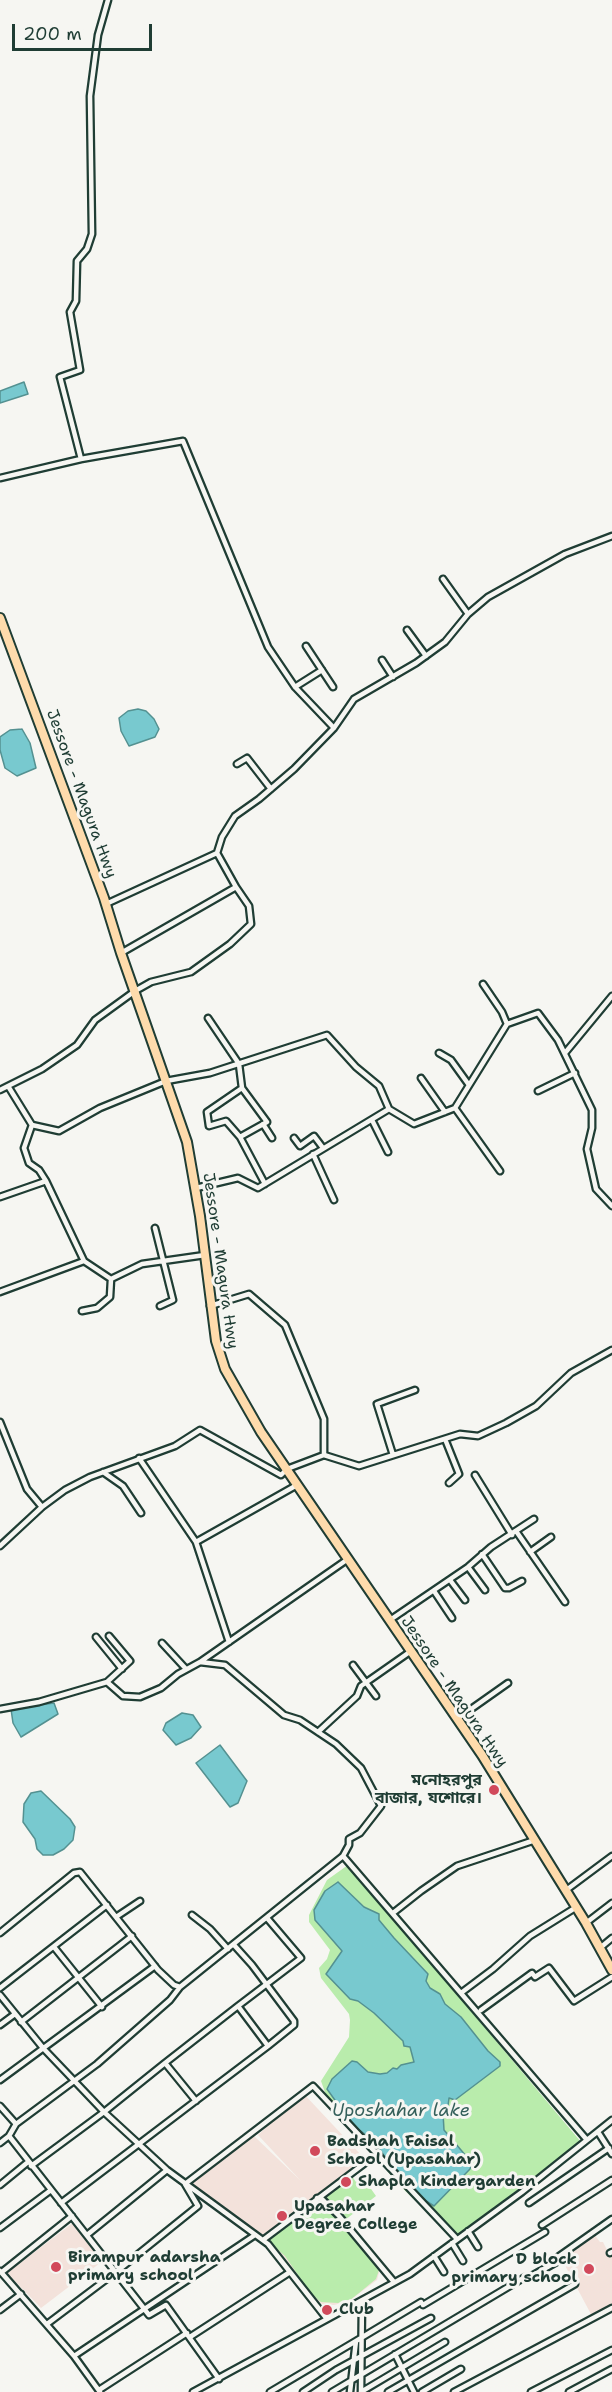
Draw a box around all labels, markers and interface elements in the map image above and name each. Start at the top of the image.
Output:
scale bar [15,12,154,50]
text: 200 m [23,22,82,46]
street label: Jessore - Magura Hwy [42,707,120,881]
street label: Jessore - Magura Hwy [198,1172,242,1350]
street label: Jessore - Magura Hwy [396,1613,512,1771]
place label: ম‌ন‌োহরপুর বাজার, যশ‌োরে। [375,1771,482,1809]
marker: ম‌ন‌োহরপুর বাজার, যশ‌োরে। [487,1783,501,1797]
water label: Uposhahar lake [332,2100,470,2122]
place label: Badshah Faisal School (Upasahar) [327,2132,481,2170]
marker: Badshah Faisal School (Upasahar) [308,2144,322,2158]
place label: Shapla Kindergarden [358,2172,536,2192]
marker: Shapla Kindergarden [339,2175,353,2189]
place label: Upasahar Degree College [294,2197,418,2235]
marker: Upasahar Degree College [275,2209,289,2223]
place label: Birampur adarsha primary school [68,2248,221,2286]
place label: D block primary school [452,2250,577,2288]
marker: Birampur adarsha primary school [49,2260,63,2274]
marker: D block primary school [582,2262,596,2276]
place label: Club [339,2300,374,2320]
marker: Club [320,2303,334,2317]

